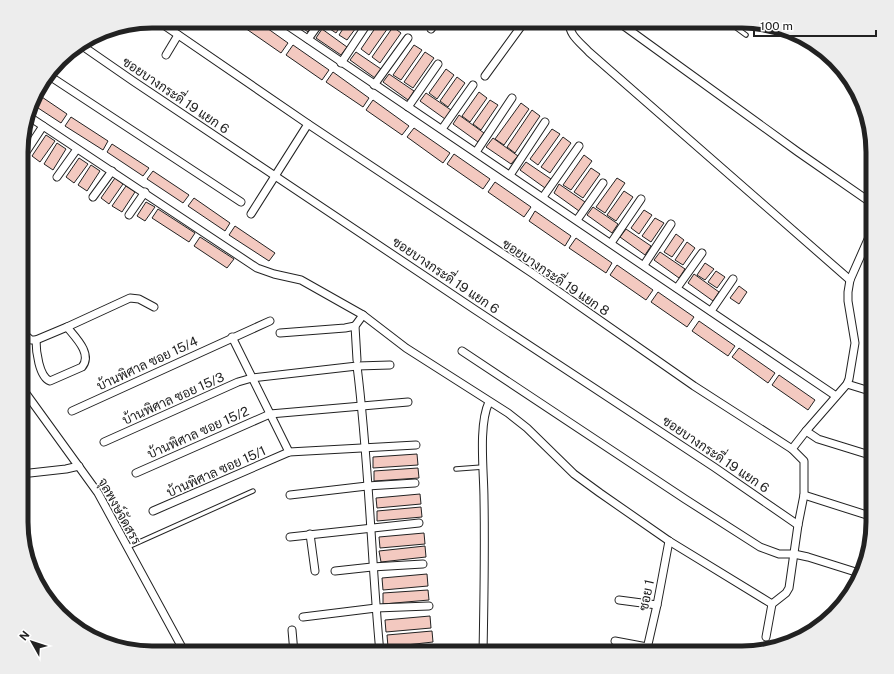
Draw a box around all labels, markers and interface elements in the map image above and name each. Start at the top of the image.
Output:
scale bar [754,12,876,38]
text: 100 m [760,19,793,33]
street label: ซอยบางกระดี่ 19 แยก 6 [119,50,235,137]
street label: ซอยบางกระดี่ 19 แยก 6 [389,230,505,317]
street label: ซอยบางกระดี่ 19 แยก 8 [499,232,615,319]
street label: บ้านพิศาล ซอย 15/4 [93,332,200,393]
street label: บ้านพิศาล ซอย 15/3 [119,367,226,428]
street label: บ้านพิศาล ซอย 15/2 [144,401,251,462]
street label: ซอยบางกระดี่ 19 แยก 6 [659,409,775,496]
street label: บ้านพิศาล ซอย 15/1 [164,441,268,500]
street label: จุลพงษ์จัดสรร [93,474,146,548]
street label: ซอย 1 [636,578,657,612]
north arrow [12,622,52,662]
text: N [17,629,32,643]

